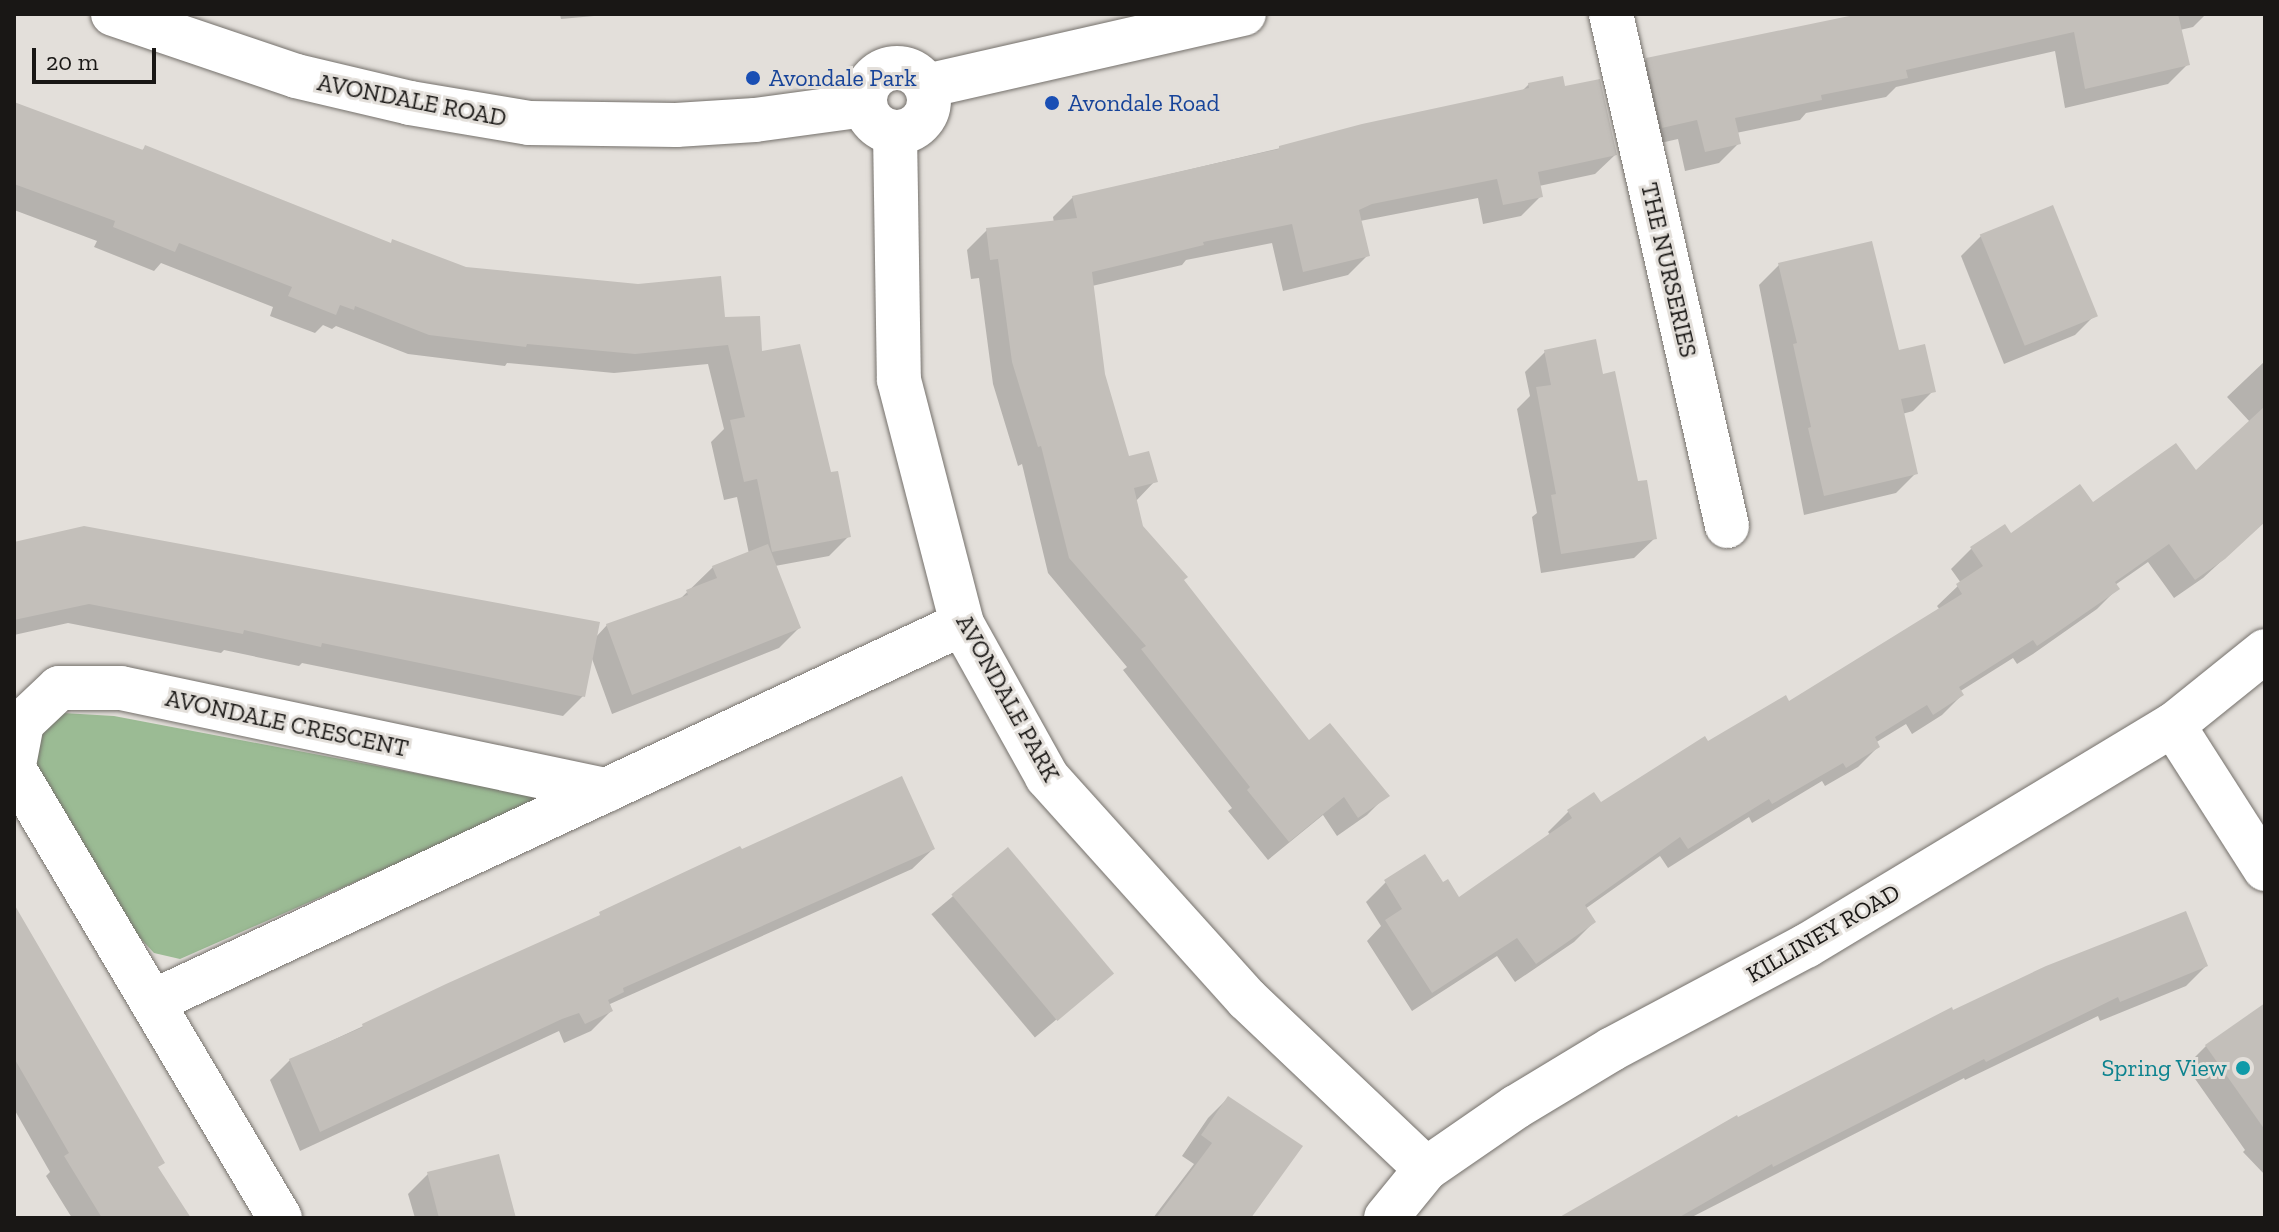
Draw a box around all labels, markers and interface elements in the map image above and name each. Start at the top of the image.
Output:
scale bar [36,32,160,82]
text: 20 m [46,47,98,76]
place label: Avondale Park [769,64,917,92]
street label: AVONDALE ROAD [315,68,509,132]
marker: Avondale Park [744,69,762,87]
place label: Avondale Road [1068,89,1220,117]
marker: Avondale Road [1043,94,1061,112]
street label: THE NURSERIES [1635,180,1703,360]
street label: AVONDALE PARK [950,609,1066,787]
street label: AVONDALE CRESCENT [163,683,411,763]
street label: KILLINEY ROAD [1741,877,1905,989]
place label: Spring View [2101,1054,2227,1082]
marker: Spring View [2234,1059,2252,1077]

